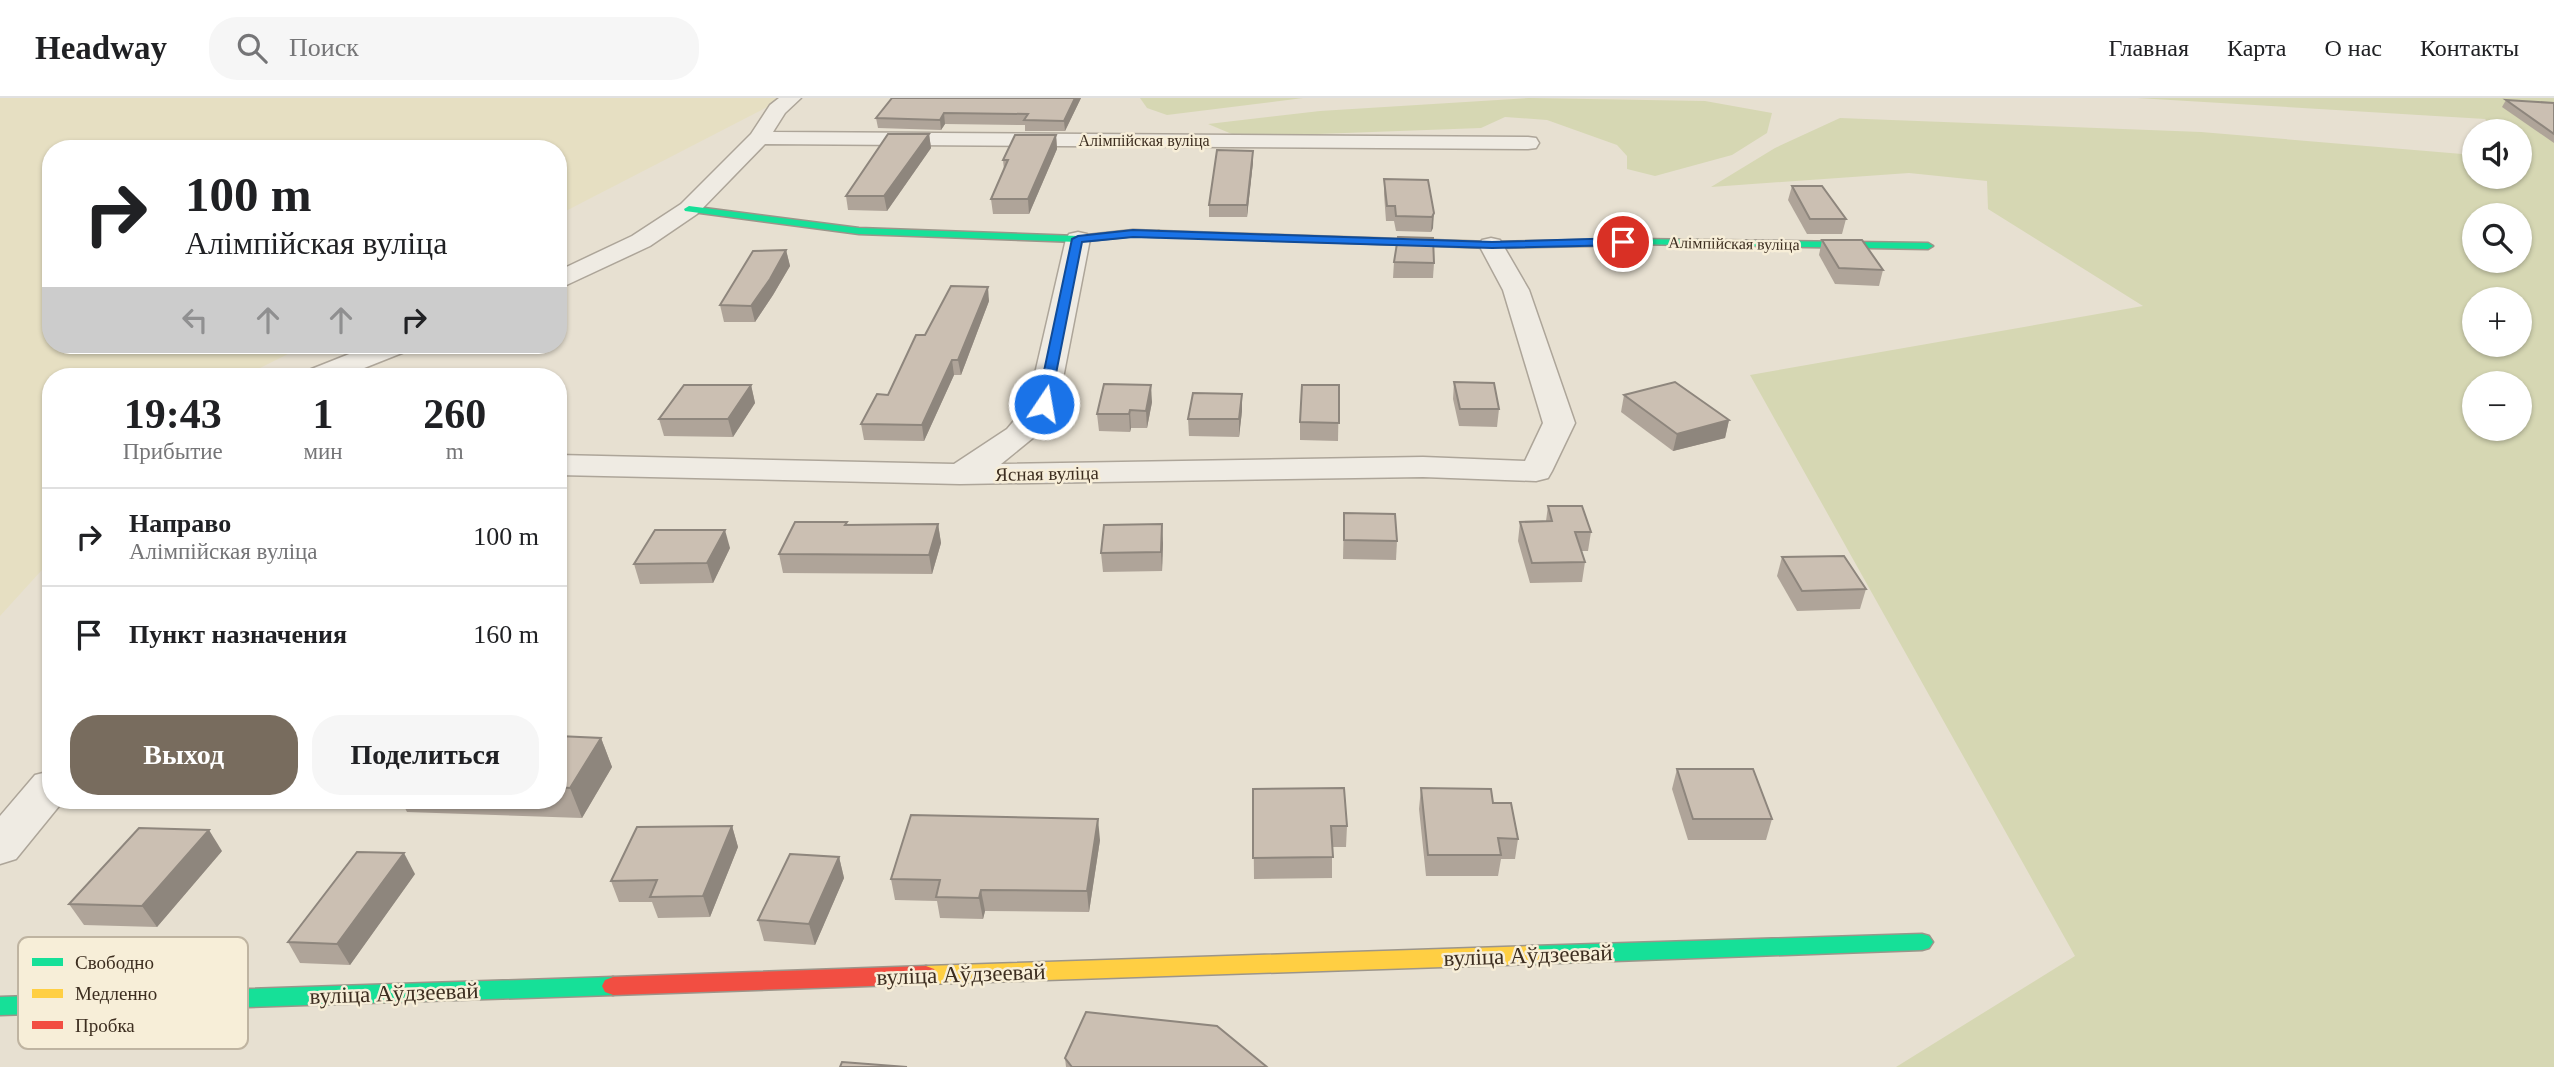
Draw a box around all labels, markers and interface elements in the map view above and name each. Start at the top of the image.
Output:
search box [209,17,699,80]
icon: search [233,29,271,67]
text: Headway [35,30,167,66]
text: Поиск [289,33,359,62]
text: Главная [2108,35,2189,61]
text: Карта [2227,35,2286,61]
text: О нас [2324,35,2382,61]
text: Контакты [2420,35,2519,61]
map controls [2462,119,2532,441]
button: sound [2462,119,2532,189]
street label: Алімпійская вуліца [1078,132,1210,150]
text: 100 m [185,167,312,222]
icon: right [70,168,161,259]
button: search [2462,203,2532,273]
pin [1593,212,1653,272]
icon: arrive [1604,223,1642,261]
text: Алімпійская вуліца [185,225,447,261]
street label: Алімпійская вуліца [1668,234,1800,254]
button: + [2462,287,2532,357]
icon: left [176,301,214,339]
icon: ahead [249,301,287,339]
icon: ahead [322,301,360,339]
icon: right [395,301,433,339]
position arrow [1007,367,1081,441]
button: − [2462,371,2532,441]
text: 19:43 [124,391,222,437]
text: 1 [313,391,334,437]
text: 260 [423,391,486,437]
text: Прибытие [123,439,223,464]
text: мин [303,439,343,464]
text: m [446,439,464,464]
street label: Ясная вуліца [995,462,1100,485]
text: Направо [129,509,231,538]
icon: right [70,518,108,556]
text: 100 m [473,522,539,551]
text: Алімпійская вуліца [129,539,318,564]
icon: arrive [70,616,108,654]
text: Пункт назначения [129,620,347,649]
text: 160 m [473,620,539,649]
button: Выход [70,715,298,795]
button: Поделиться [312,715,539,795]
legend [18,937,248,1049]
street label: вуліца Аўдзеевай [1443,940,1613,971]
text: Свободно [75,952,154,973]
street label: вуліца Аўдзеевай [876,959,1046,990]
street label: вуліца Аўдзеевай [309,978,479,1009]
text: Медленно [75,983,157,1004]
text: Пробка [75,1015,135,1036]

